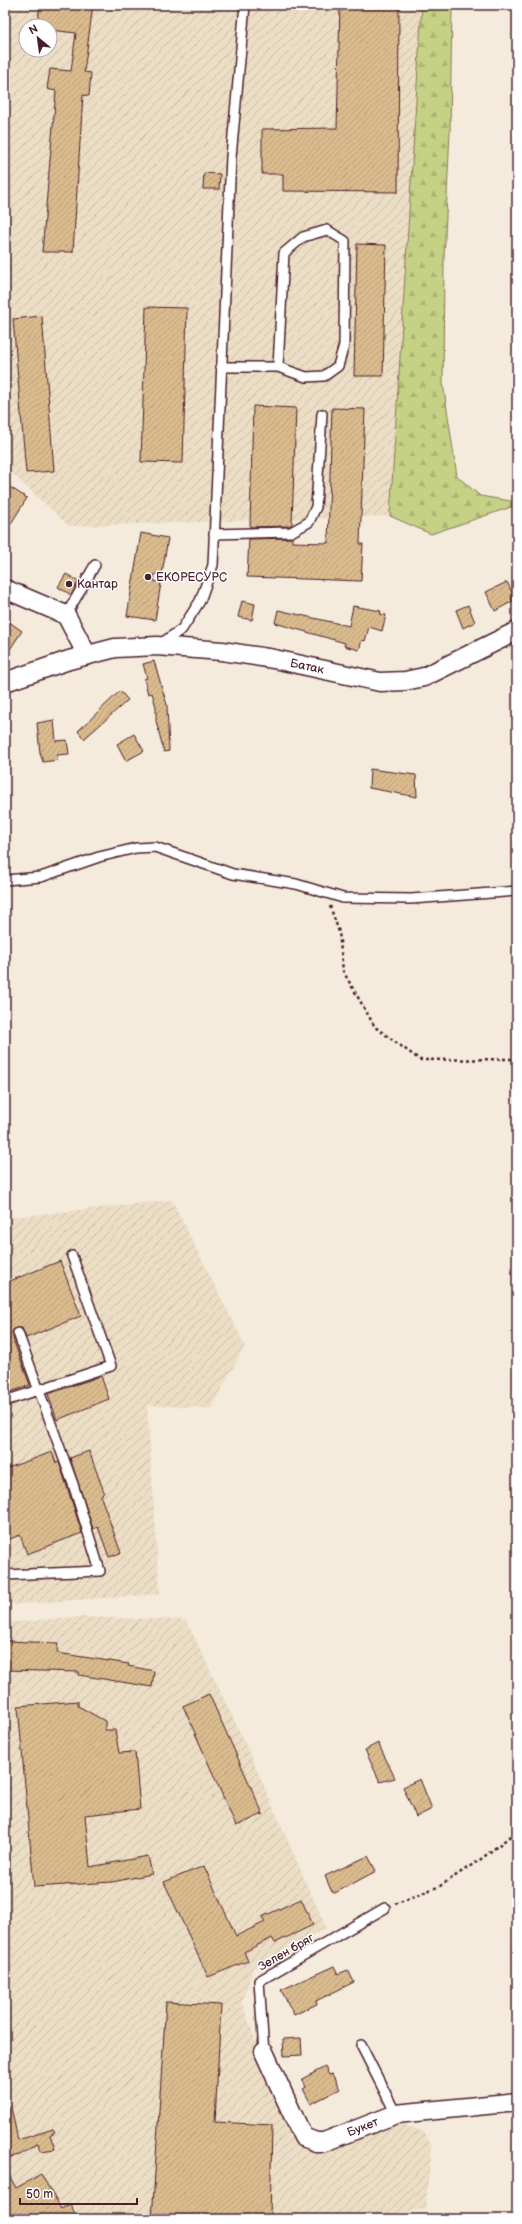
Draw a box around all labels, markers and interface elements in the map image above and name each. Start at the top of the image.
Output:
north arrow [18,18,58,58]
text: N [27,22,40,37]
place label: ЕКОРЕСУРС [156,570,227,585]
marker: ЕКОРЕСУРС [143,572,153,582]
place label: Кантар [77,577,118,592]
marker: Кантар [64,579,74,589]
street label: Батак [289,656,326,678]
street label: Зелен бряг [256,1930,317,1974]
street label: Букет [345,2114,381,2140]
scale bar [20,2180,137,2206]
text: 50 m [26,2187,53,2202]

